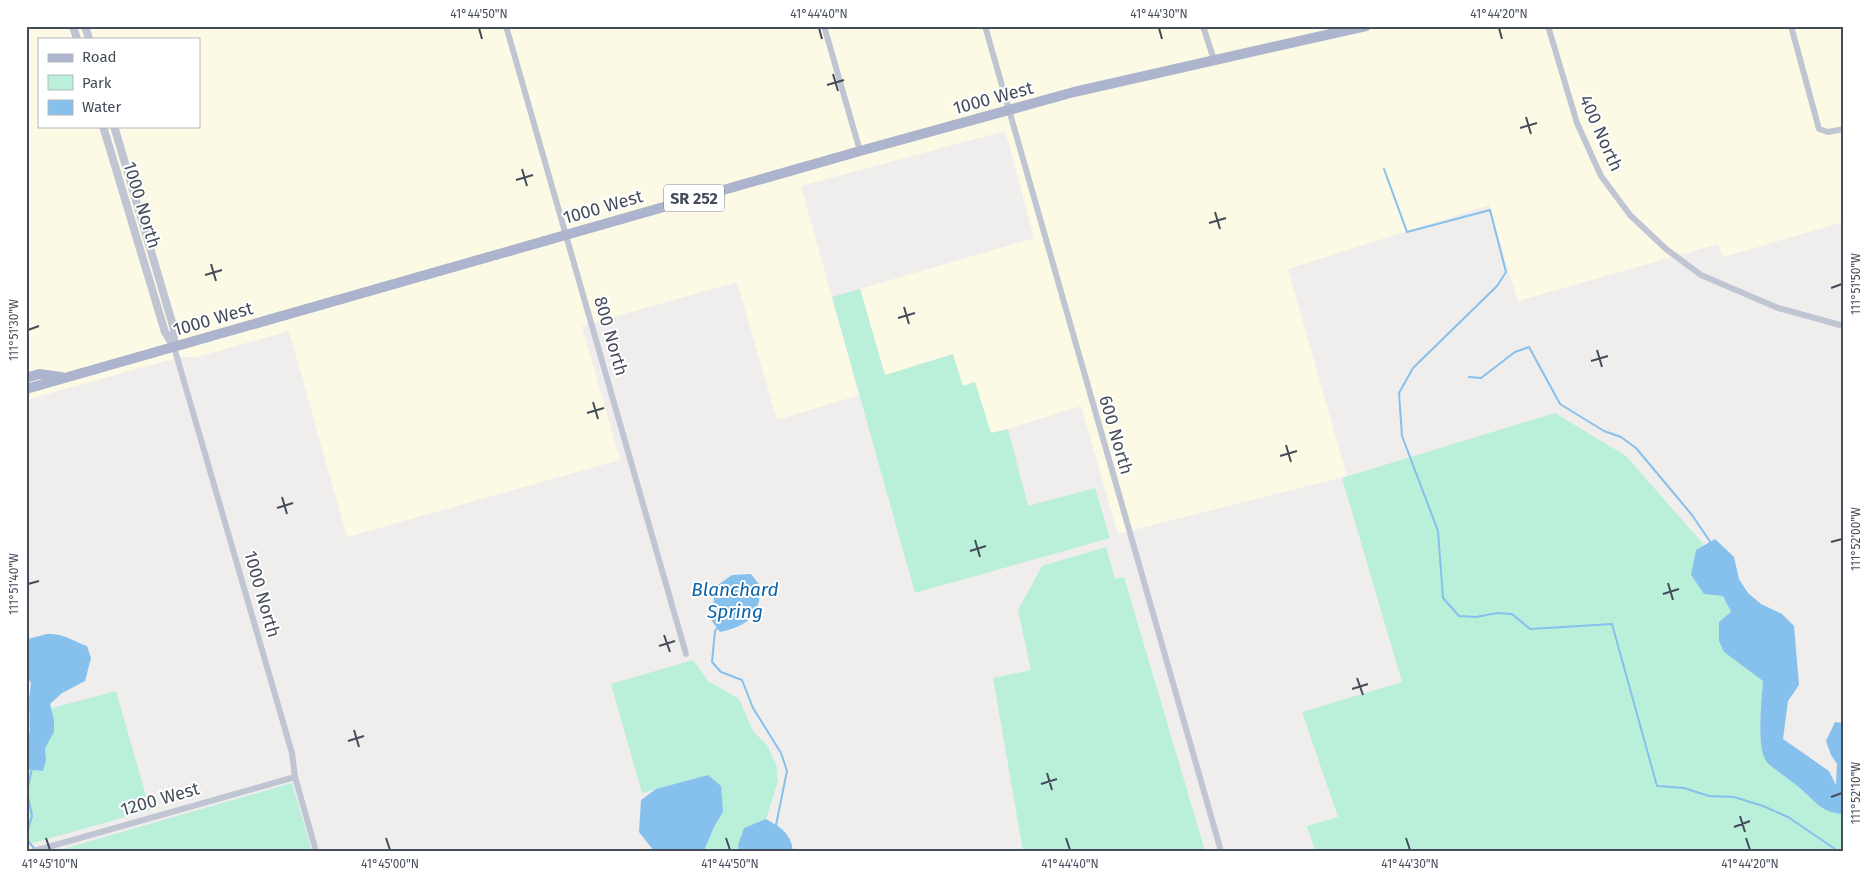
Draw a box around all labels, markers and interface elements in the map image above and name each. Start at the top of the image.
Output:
text: 41°44'50"N [450,7,508,21]
text: 41°44'40"N [790,7,848,21]
text: 41°44'30"N [1130,7,1188,21]
text: 41°44'20"N [1470,7,1528,21]
legend [38,38,200,128]
text: Road [82,48,117,66]
text: Park [82,74,112,92]
street label: 1000 West [950,77,1036,119]
street label: 400 North [1574,91,1628,175]
text: Water [82,98,121,116]
street label: 1000 North [118,159,166,251]
road number: SR 252 [664,184,724,212]
street label: 1000 West [561,185,646,229]
text: 111°51'50"W [1849,253,1863,315]
street label: 800 North [589,294,633,378]
street label: 1000 West [171,297,256,341]
text: 111°51'30"W [7,299,21,361]
street label: 600 North [1094,393,1138,477]
text: 111°52'00"W [1849,507,1863,571]
street label: 1000 North [239,548,285,640]
text: 111°51'40"W [7,553,21,615]
water label: Blanchard Spring [691,578,779,623]
text: 111°52'10"W [1849,762,1863,824]
street label: 1200 West [118,777,202,821]
text: 41°45'10"N [22,857,78,871]
text: 41°45'00"N [361,857,419,871]
text: 41°44'50"N [701,857,759,871]
text: 41°44'40"N [1041,857,1099,871]
text: 41°44'30"N [1381,857,1439,871]
text: 41°44'20"N [1721,857,1779,871]

